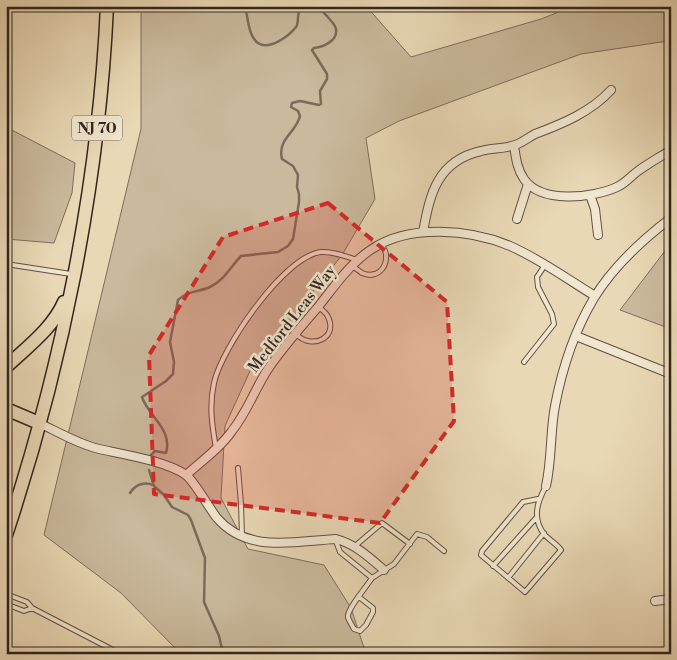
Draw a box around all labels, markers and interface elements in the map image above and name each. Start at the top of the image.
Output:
road number: NJ 70 [72,116,122,140]
street label: Medford Leas Way [244,261,340,377]

